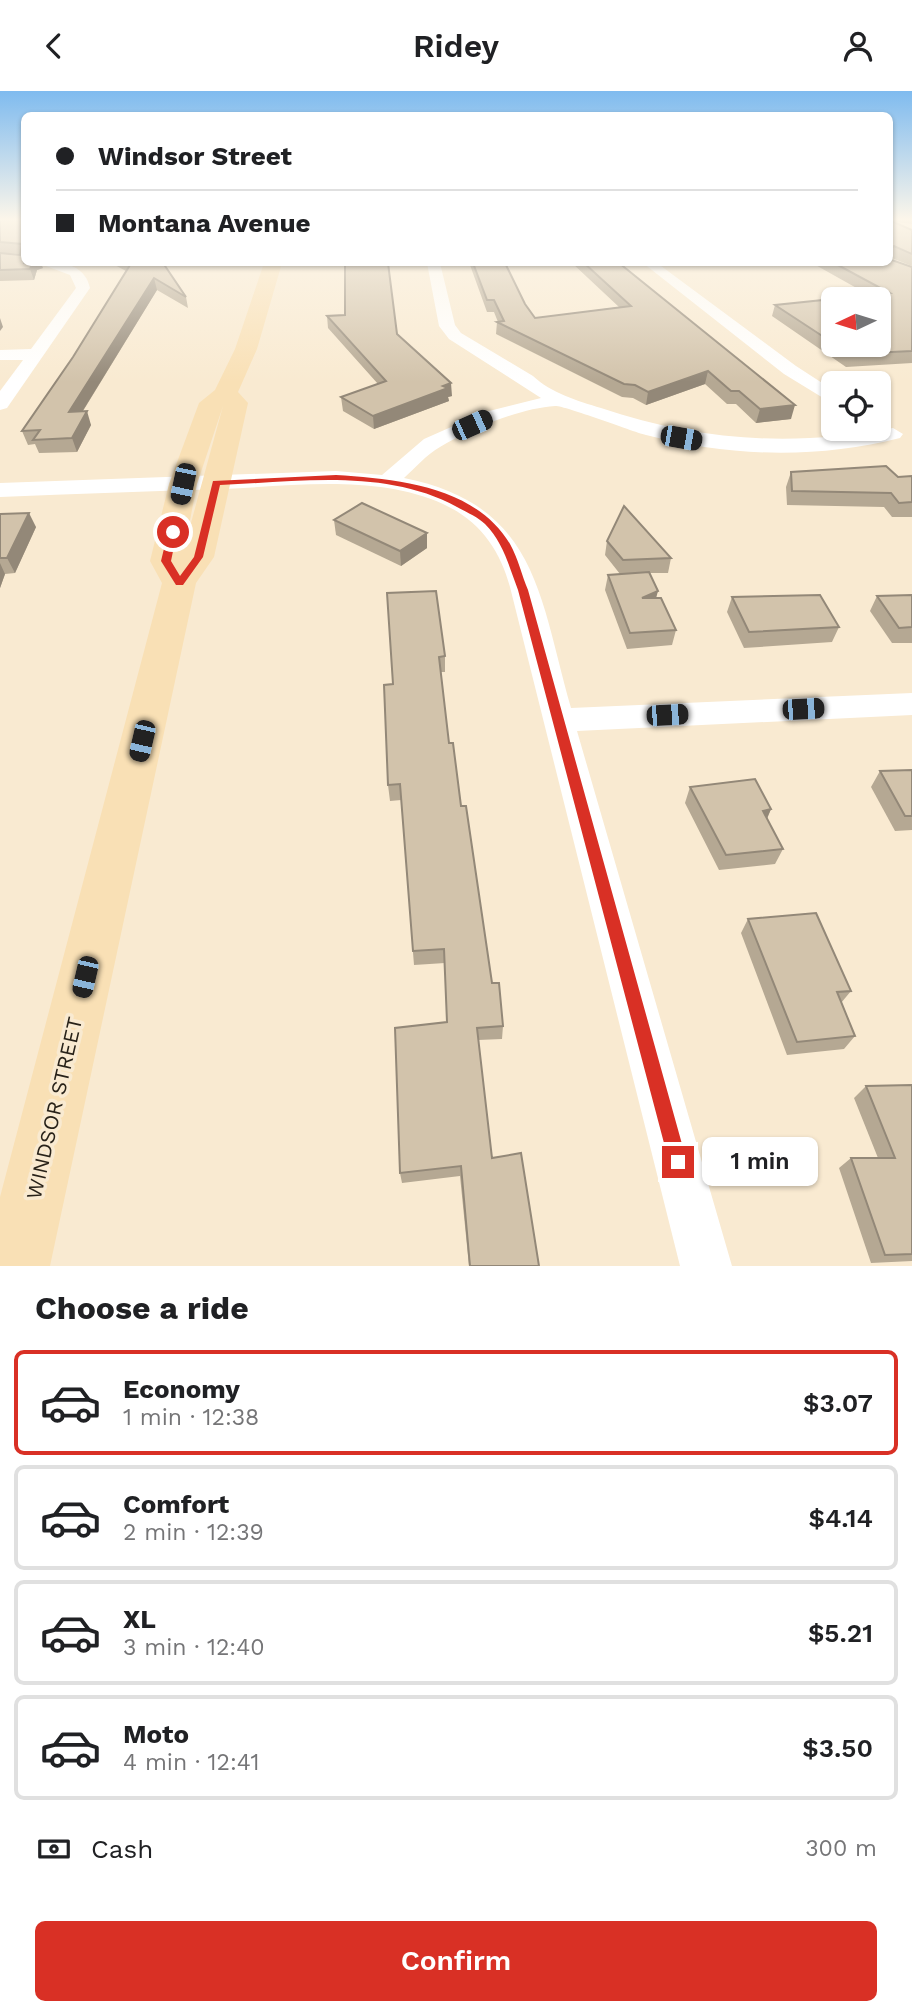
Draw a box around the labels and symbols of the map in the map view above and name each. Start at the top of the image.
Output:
north arrow [821,287,891,357]
car [449,407,496,443]
car [659,424,704,452]
car [169,461,198,507]
route start [157,516,189,548]
car [782,697,825,721]
car [646,703,689,727]
car [128,718,157,764]
car [71,954,100,1000]
street label: WINDSOR STREET [21,1014,87,1202]
callout: 1 min [702,1137,818,1187]
route end [662,1146,694,1178]

